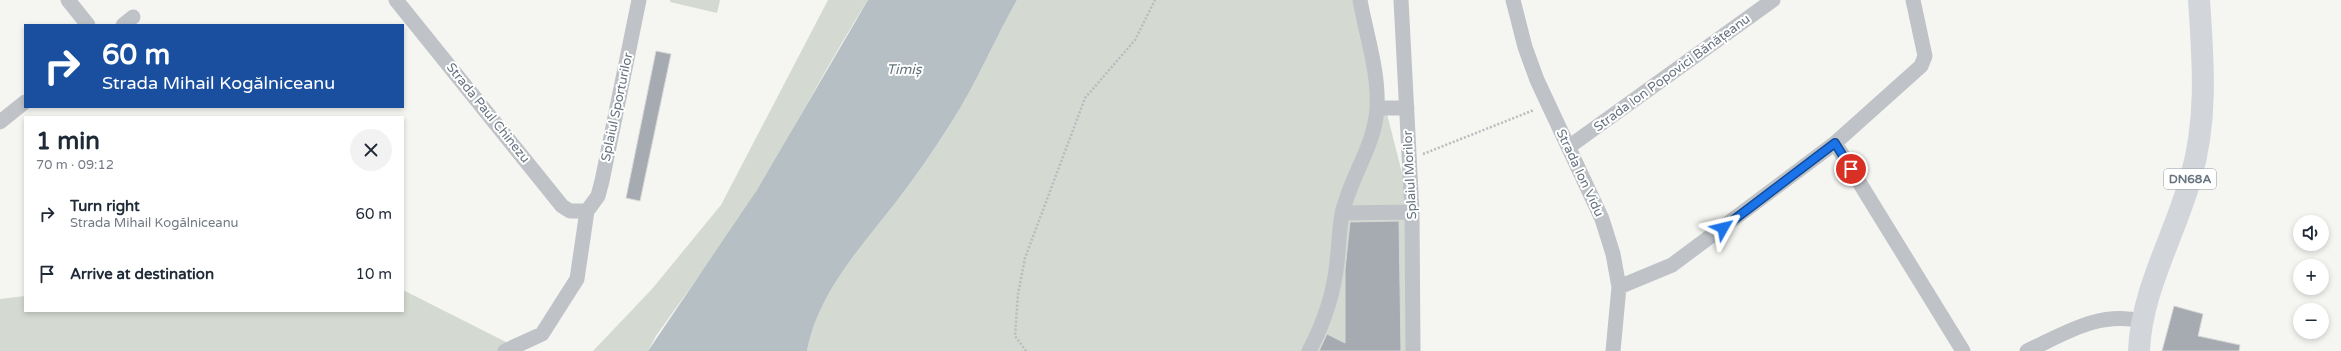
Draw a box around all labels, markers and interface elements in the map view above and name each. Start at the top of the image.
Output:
street label: Strada Ion Popovici Bănățeanu [1591,11,1753,135]
text: 60 m [102,38,170,72]
icon: right [36,40,88,92]
street label: Splaiul Sporturilor [598,51,636,163]
street label: Strada Paul Chinezu [443,60,533,166]
water label: Timiș [887,61,923,78]
text: Strada Mihail Kogălniceanu [102,72,335,94]
text: 1 min [36,127,100,156]
street label: Strada Ion Vidu [1553,127,1607,219]
button: close [350,129,392,171]
street label: Splaiul Morilor [1400,130,1420,220]
pin [1834,152,1868,186]
text: 70 m · 09:12 [36,157,114,173]
icon: arrive [1840,158,1862,180]
road number: DN68A [2164,169,2216,189]
text: Turn right [70,197,140,215]
icon: right [36,203,58,225]
text: 60 m [355,205,392,223]
position arrow [1702,207,1744,249]
text: Strada Mihail Kogălniceanu [70,215,238,231]
map controls [2293,215,2329,339]
button: sound [2293,215,2329,251]
button: + [2293,259,2329,295]
icon: arrive [36,263,58,285]
text: Arrive at destination [70,265,214,283]
text: 10 m [355,265,392,283]
button: − [2293,303,2329,339]

